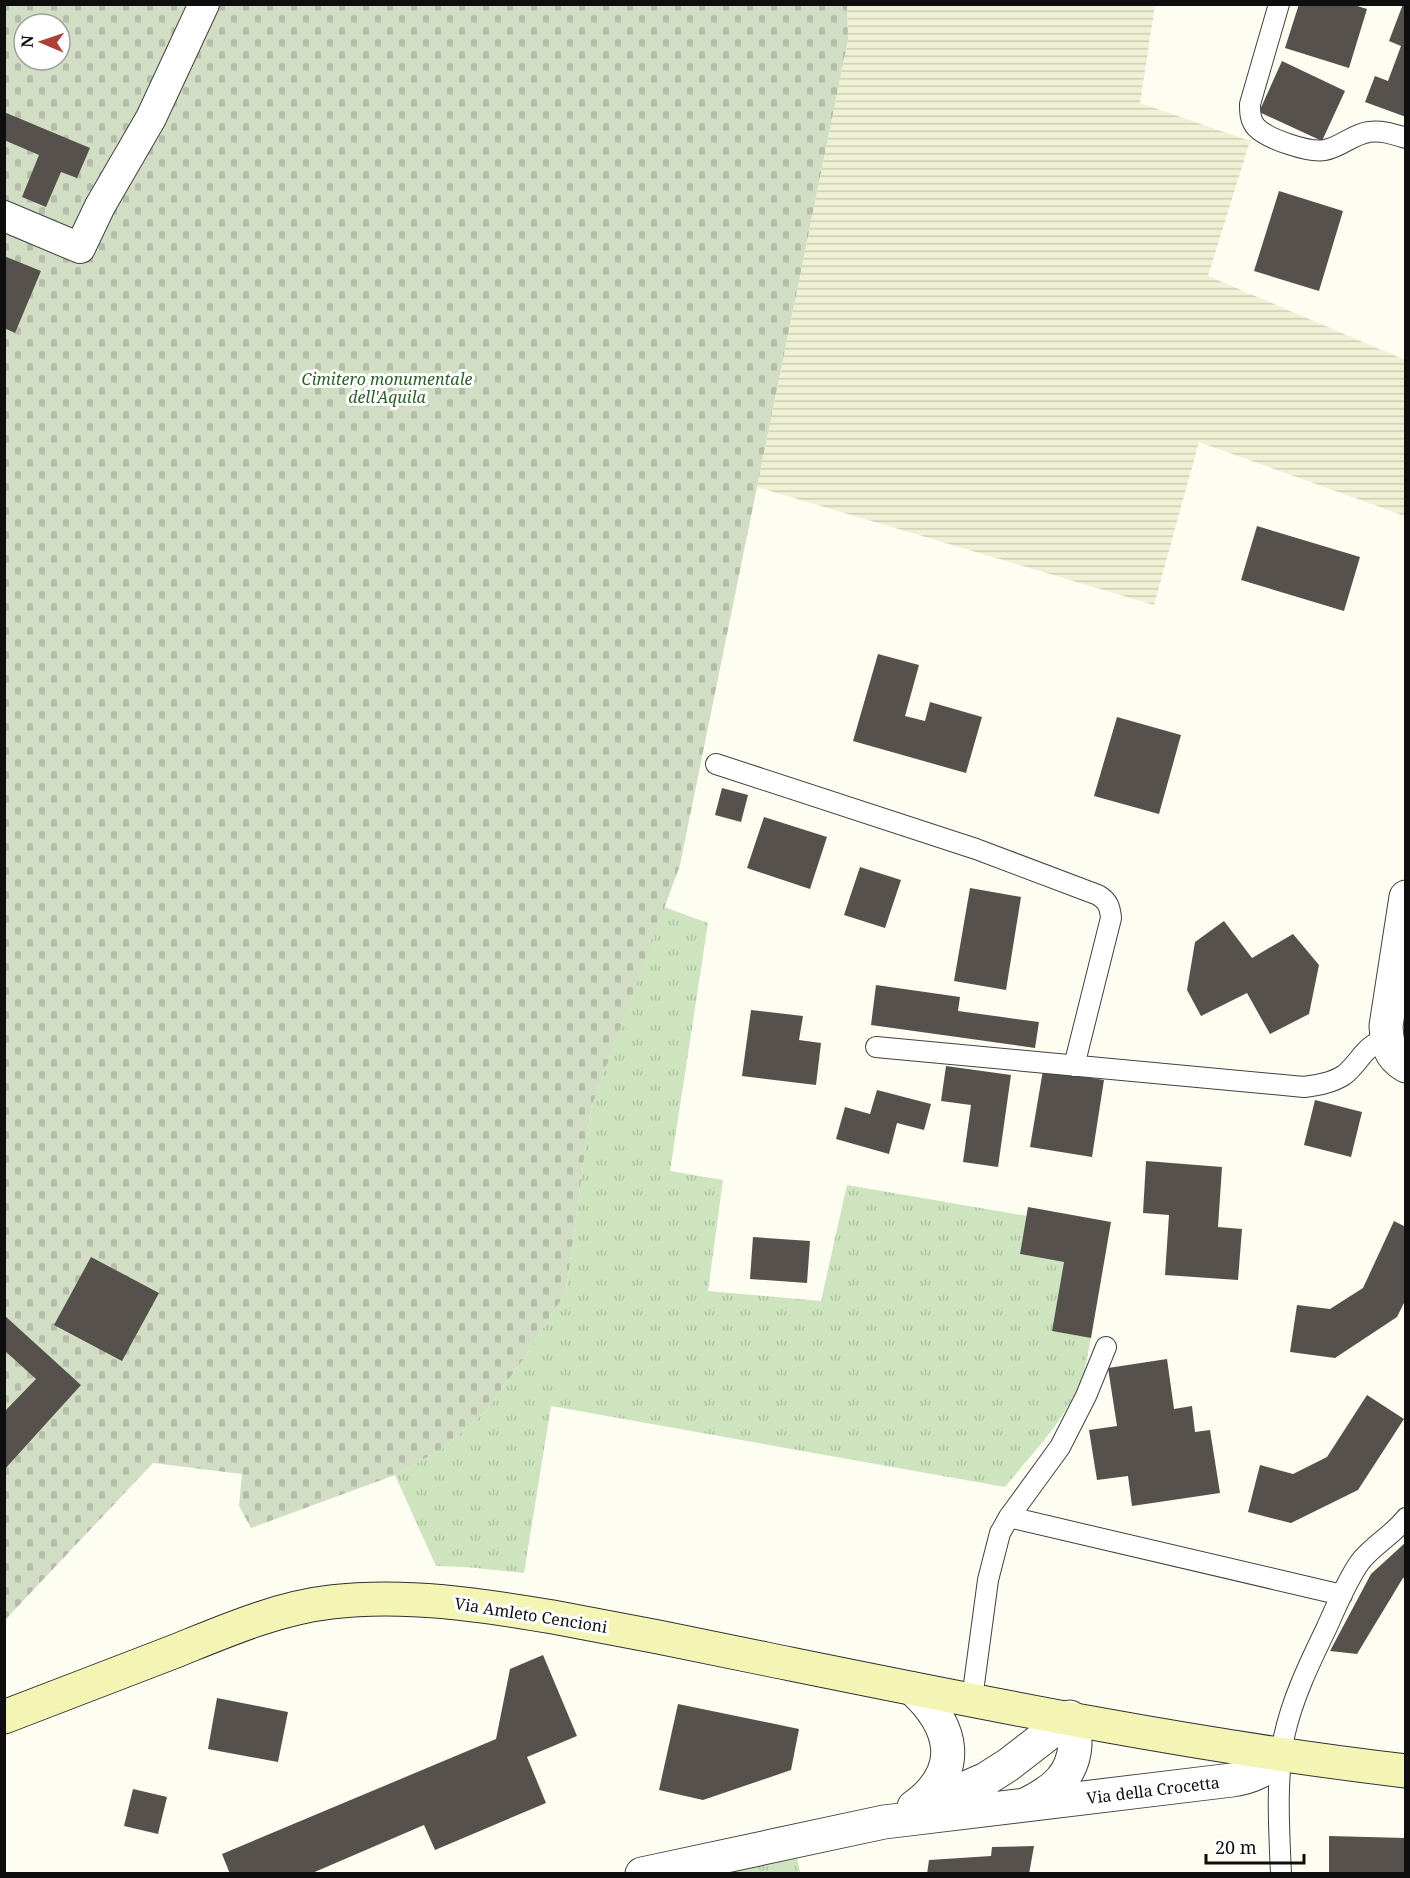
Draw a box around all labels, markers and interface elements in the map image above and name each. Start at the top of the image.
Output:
north arrow [12,12,72,72]
text: N [16,34,38,48]
park label: Cimitero monumentale dell'Aquila [302,368,472,408]
street label: Via Amleto Cencioni [453,1592,609,1638]
street label: Via della Crocetta [1085,1771,1221,1809]
scale bar [1206,1827,1304,1865]
text: 20 m [1215,1835,1257,1859]

